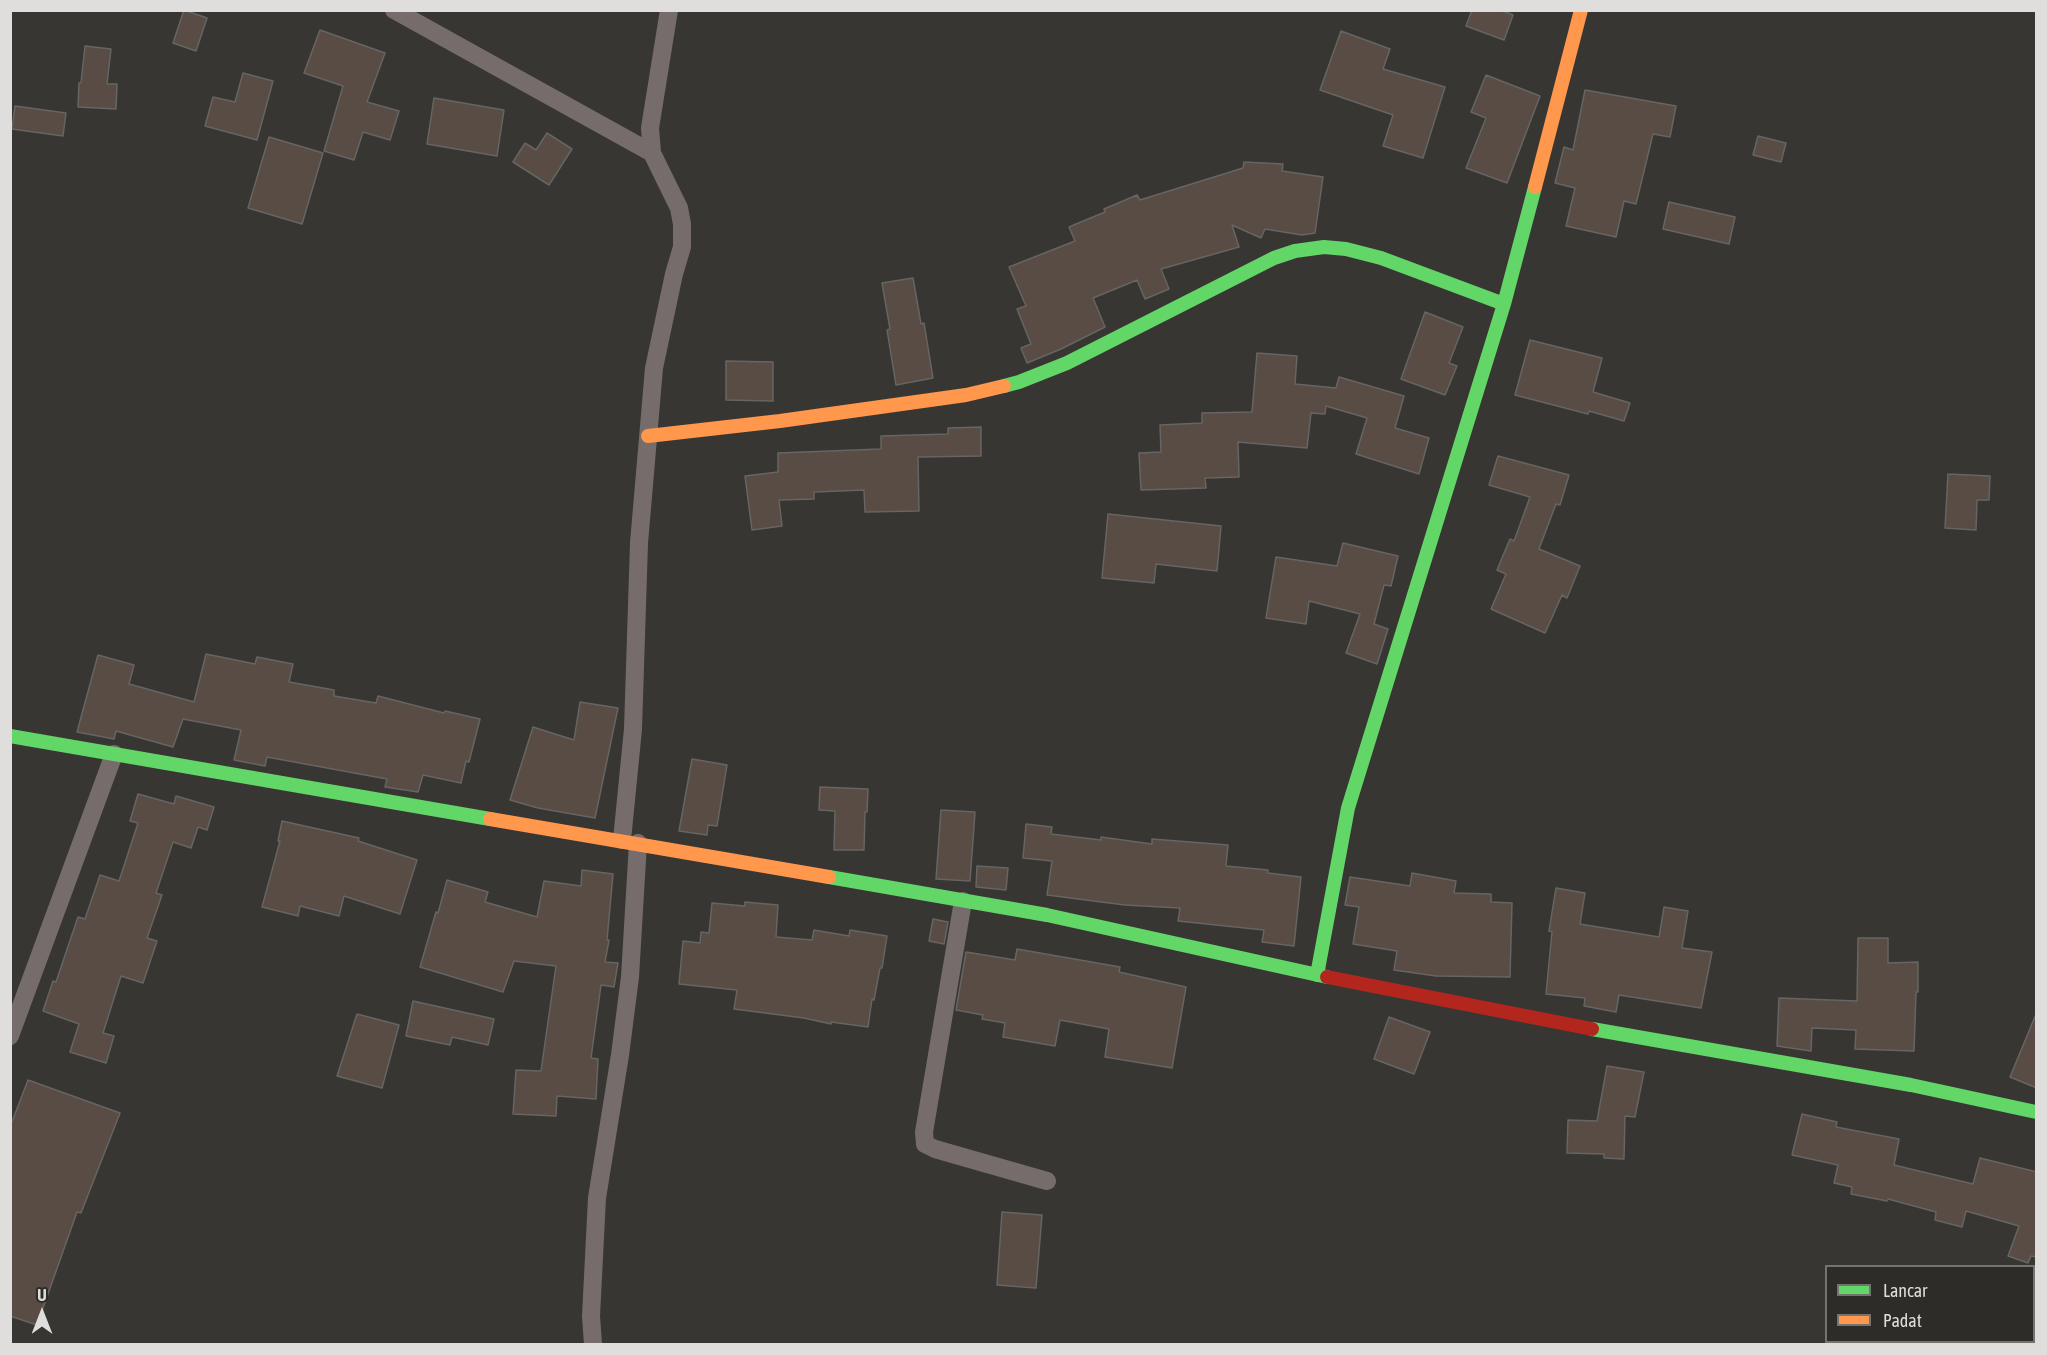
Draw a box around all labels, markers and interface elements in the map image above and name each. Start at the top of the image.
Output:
legend [1825,1265,2035,1343]
text: Lancar [1883,1280,1927,1301]
north arrow [12,1283,72,1343]
text: U [37,1286,47,1304]
text: Padat [1883,1310,1922,1331]

